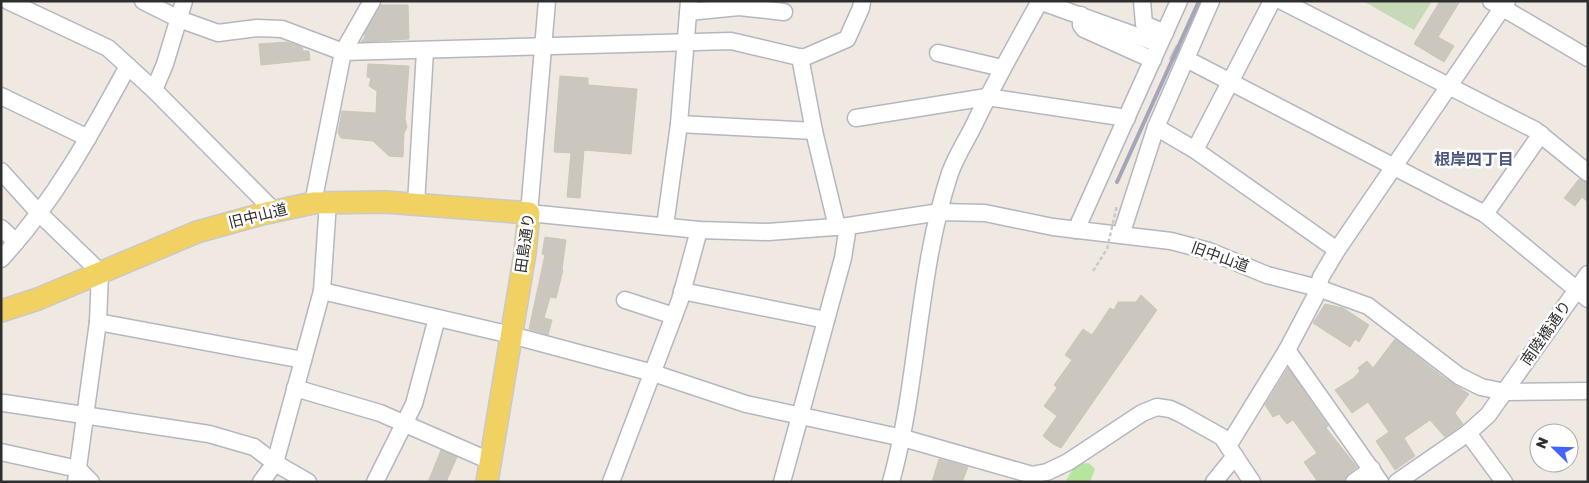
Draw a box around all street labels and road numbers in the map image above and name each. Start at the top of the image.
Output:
street label: 旧中山道 [226,199,289,231]
street label: 田島通り [511,212,537,274]
street label: 旧中山道 [1189,237,1252,275]
street label: 南陸橋通り [1516,297,1574,368]

